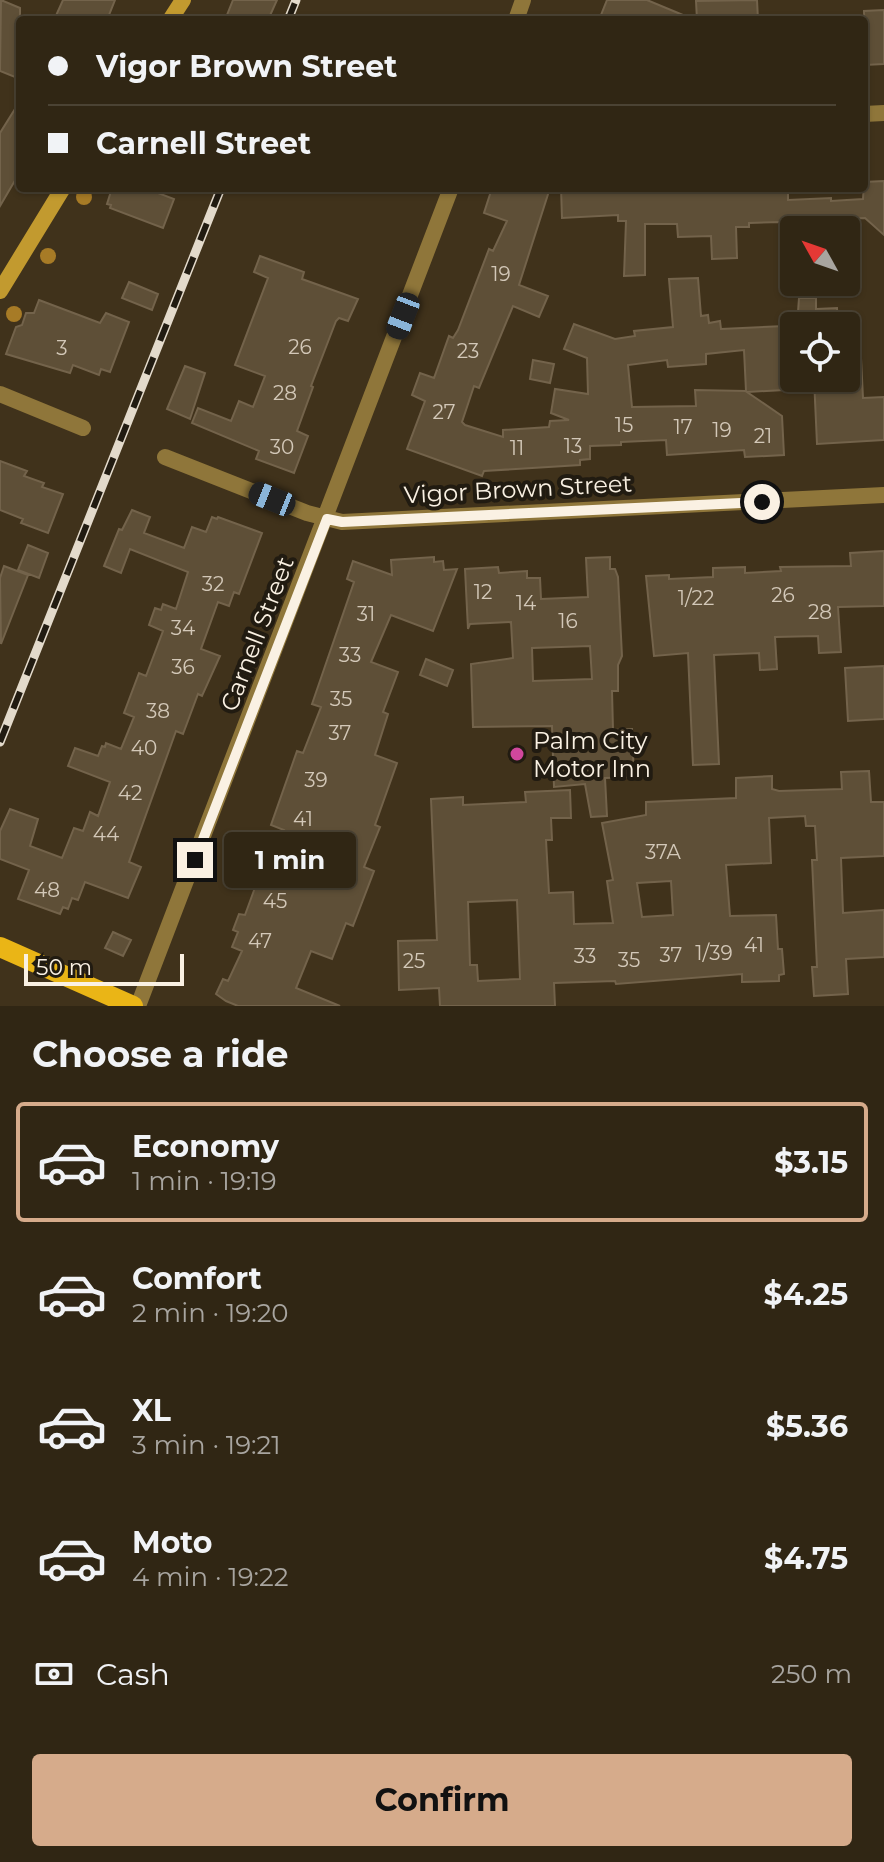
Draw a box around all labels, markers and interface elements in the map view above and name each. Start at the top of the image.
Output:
text: Vigor Brown Street [96,48,397,85]
text: Carnell Street [96,125,311,162]
north arrow [780,216,860,296]
map controls [780,216,860,392]
house number: 19 [491,262,511,286]
car [383,289,423,343]
button: locate [780,312,860,392]
house number: 26 [288,335,312,359]
house number: 3 [56,336,68,360]
house number: 23 [457,339,479,363]
house number: 28 [273,381,297,405]
house number: 27 [432,400,456,424]
house number: 15 [615,413,633,437]
house number: 17 [674,415,693,439]
house number: 19 [712,418,732,442]
house number: 21 [754,424,772,448]
house number: 13 [564,434,582,458]
house number: 30 [270,435,294,459]
house number: 11 [510,436,524,460]
street label: Vigor Brown Street [403,469,633,509]
car [245,479,299,519]
route start [744,484,780,520]
street label: Carnell Street [214,553,300,715]
house number: 32 [202,572,224,596]
house number: 12 [474,580,492,604]
house number: 26 [771,583,795,607]
house number: 1/22 [678,586,714,610]
house number: 14 [516,591,536,615]
house number: 28 [808,600,832,624]
house number: 31 [357,602,375,626]
house number: 16 [558,609,578,633]
house number: 34 [171,616,195,640]
house number: 33 [339,643,361,667]
house number: 36 [171,655,195,679]
house number: 35 [330,687,352,711]
house number: 38 [146,699,170,723]
house number: 37 [329,721,351,745]
place label: Palm City Motor Inn [533,726,651,783]
house number: 40 [131,736,157,760]
marker: Palm City Motor Inn [508,745,526,763]
house number: 39 [304,768,328,792]
house number: 42 [118,781,142,805]
house number: 41 [293,807,313,831]
house number: 44 [93,822,119,846]
callout: 1 min [223,832,355,888]
house number: 37A [645,840,682,864]
route end [177,842,213,878]
text: 1 min [255,844,325,876]
house number: 48 [34,878,60,902]
house number: 45 [263,889,287,913]
house number: 47 [248,929,272,953]
house number: 41 [744,933,764,957]
house number: 1/39 [695,941,733,965]
house number: 37 [660,943,682,967]
house number: 33 [574,944,596,968]
house number: 35 [618,948,640,972]
house number: 25 [403,949,425,973]
scale bar [24,950,184,986]
text: 50 m [36,954,92,981]
text: Choose a ride [32,1032,289,1076]
icon: car [36,1126,108,1198]
text: Economy [132,1128,279,1165]
text: $3.15 [774,1144,848,1181]
text: 1 min · 19:19 [132,1165,276,1197]
icon: car [36,1258,108,1330]
text: Comfort [132,1260,262,1297]
text: $4.25 [764,1276,848,1313]
text: 2 min · 19:20 [132,1297,289,1329]
icon: car [36,1390,108,1462]
text: XL [132,1392,171,1429]
text: $5.36 [766,1408,848,1445]
text: 3 min · 19:21 [132,1429,281,1461]
icon: car [36,1522,108,1594]
text: Moto [132,1524,213,1561]
text: $4.75 [764,1540,848,1577]
text: 4 min · 19:22 [132,1561,289,1593]
icon: cash [32,1652,76,1696]
text: Cash [96,1656,170,1693]
text: 250 m [771,1658,852,1690]
button: Confirm [32,1754,852,1846]

